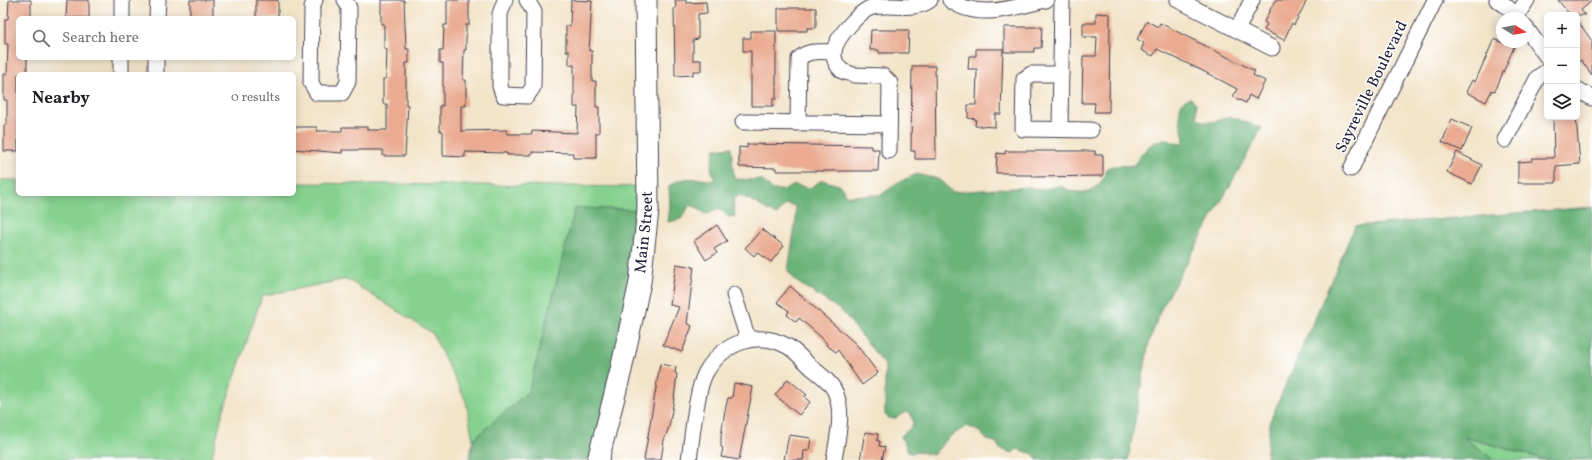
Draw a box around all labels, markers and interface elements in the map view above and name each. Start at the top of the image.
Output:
north arrow [1496,12,1532,48]
map controls [1544,12,1580,120]
button: + [1544,12,1580,48]
search box [16,16,296,60]
street label: Sayreville Boulevard [1330,17,1414,157]
icon: search [30,27,52,49]
text: Search here [62,28,139,49]
button: − [1544,48,1580,84]
button: layers [1544,84,1580,120]
text: Nearby [32,87,90,110]
text: 0 results [231,89,280,107]
street label: Main Street [630,191,659,274]

